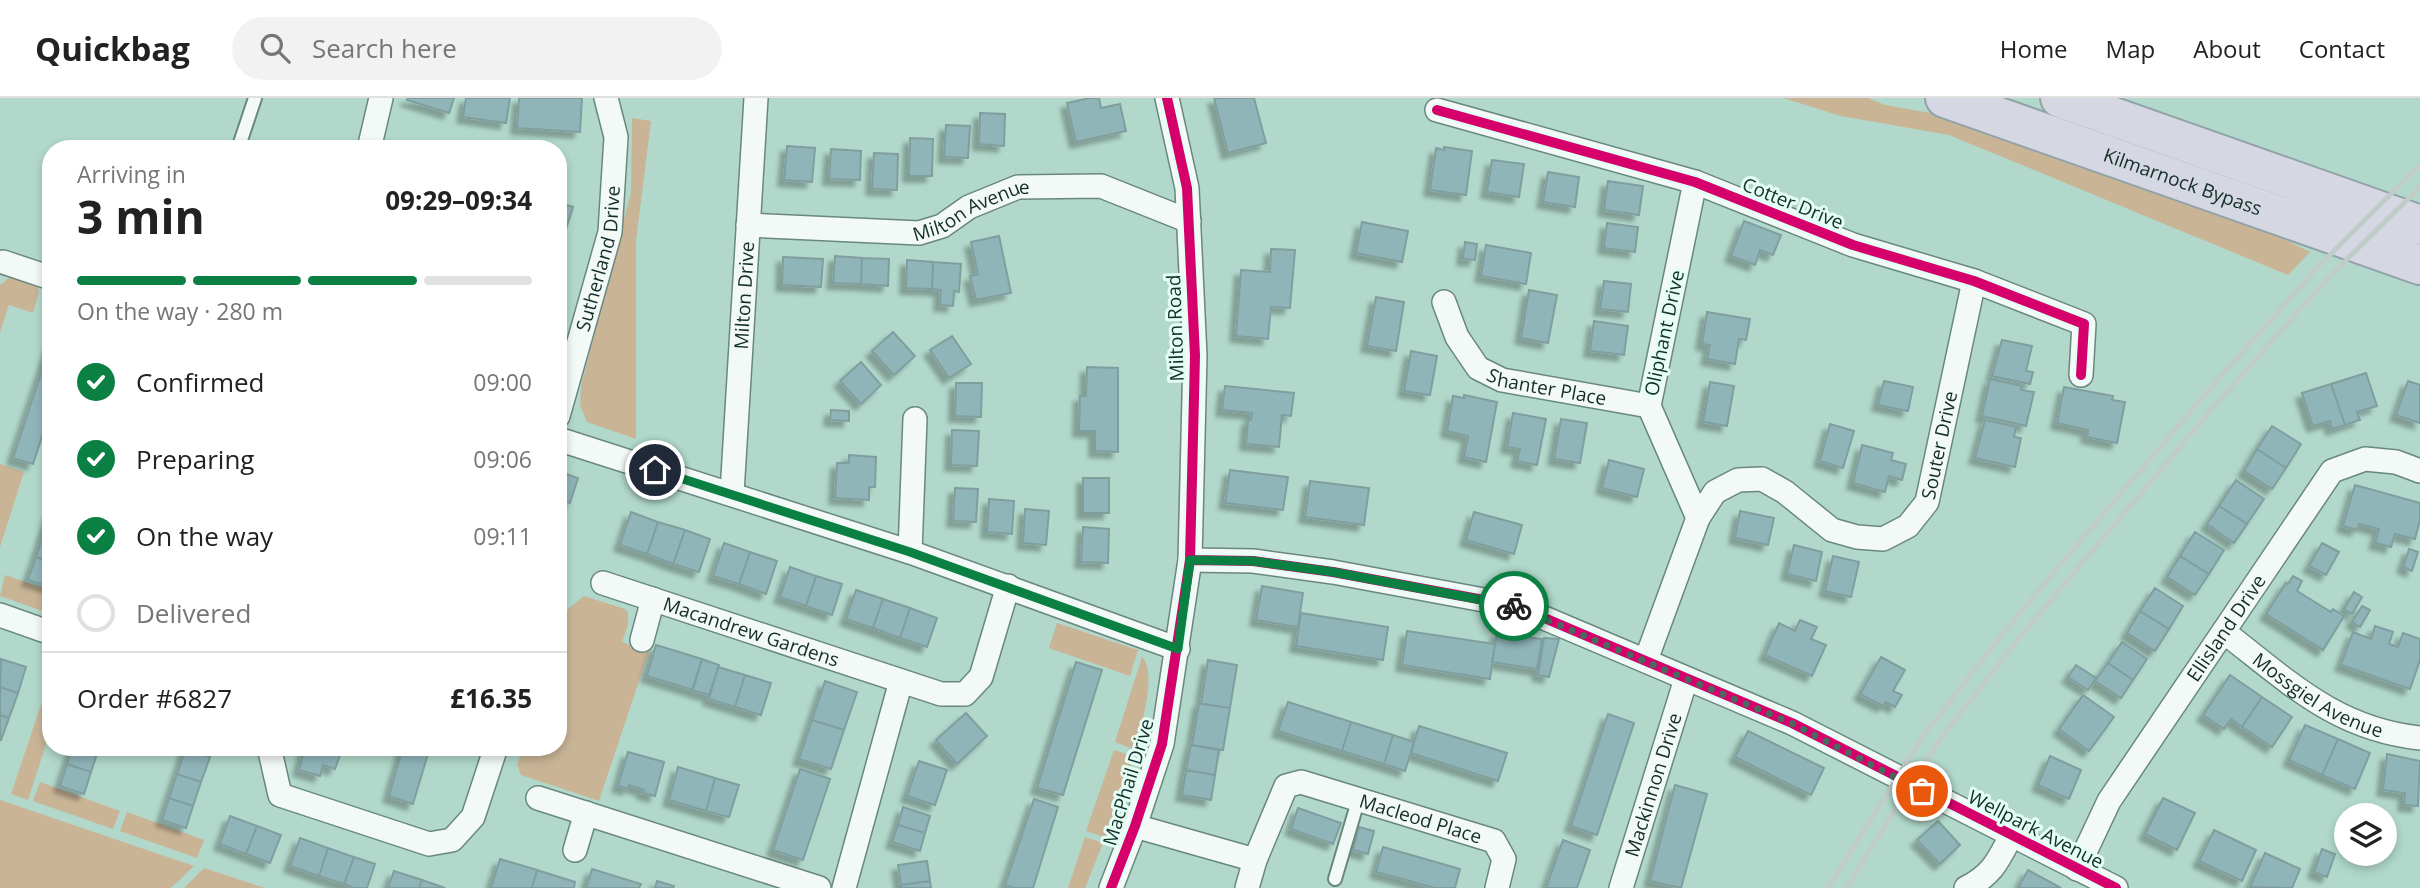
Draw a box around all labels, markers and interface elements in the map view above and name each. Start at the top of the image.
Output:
search box [232,17,722,80]
text: Quickbag [35,26,190,71]
icon: search [256,29,294,67]
text: Search here [312,30,457,66]
text: Home [2000,32,2068,65]
text: Map [2106,32,2155,65]
text: About [2193,32,2261,65]
text: Contact [2299,32,2385,65]
street label: Kilmarnock Bypass [2100,142,2266,221]
text: Arriving in [77,158,186,190]
street label: Cotter Drive [1739,171,1847,235]
street label: Milton Avenue [909,174,1030,247]
text: 09:29–09:34 [385,182,532,218]
text: 3 min [77,185,205,247]
street label: Sutherland Drive [570,185,626,334]
street label: Milton Drive [728,241,760,350]
street label: Oliphant Drive [1638,268,1690,398]
street label: Milton Road [1160,274,1190,382]
text: On the way · 280 m [77,295,283,327]
street label: Shanter Place [1483,362,1609,411]
icon: check [77,363,115,401]
text: Confirmed [136,364,264,400]
text: 09:00 [473,366,532,398]
street label: Souter Drive [1915,389,1963,502]
icon: check [77,440,115,478]
pin [625,440,685,500]
text: Preparing [136,441,254,477]
text: 09:06 [473,443,532,475]
icon: home [636,451,674,489]
icon: check [77,517,115,555]
text: On the way [136,518,273,554]
text: 09:11 [473,520,532,552]
street label: Ellisland Drive [2180,569,2271,687]
courier [1479,571,1549,641]
icon: bike [1495,587,1533,625]
street label: Macandrew Gardens [660,591,843,673]
text: Delivered [136,595,251,631]
street label: Mossgiel Avenue [2247,646,2386,743]
text: Order #6827 [77,680,232,716]
text: £16.35 [450,680,532,716]
street label: Mackinnon Drive [1618,710,1688,860]
street label: MacPhail Drive [1096,715,1160,849]
pin [1892,761,1952,821]
icon: bag [1903,772,1941,810]
street label: Wellpark Avenue [1964,784,2108,874]
street label: Macleod Place [1356,788,1485,850]
map controls [2334,803,2397,866]
button: layers [2334,803,2397,866]

